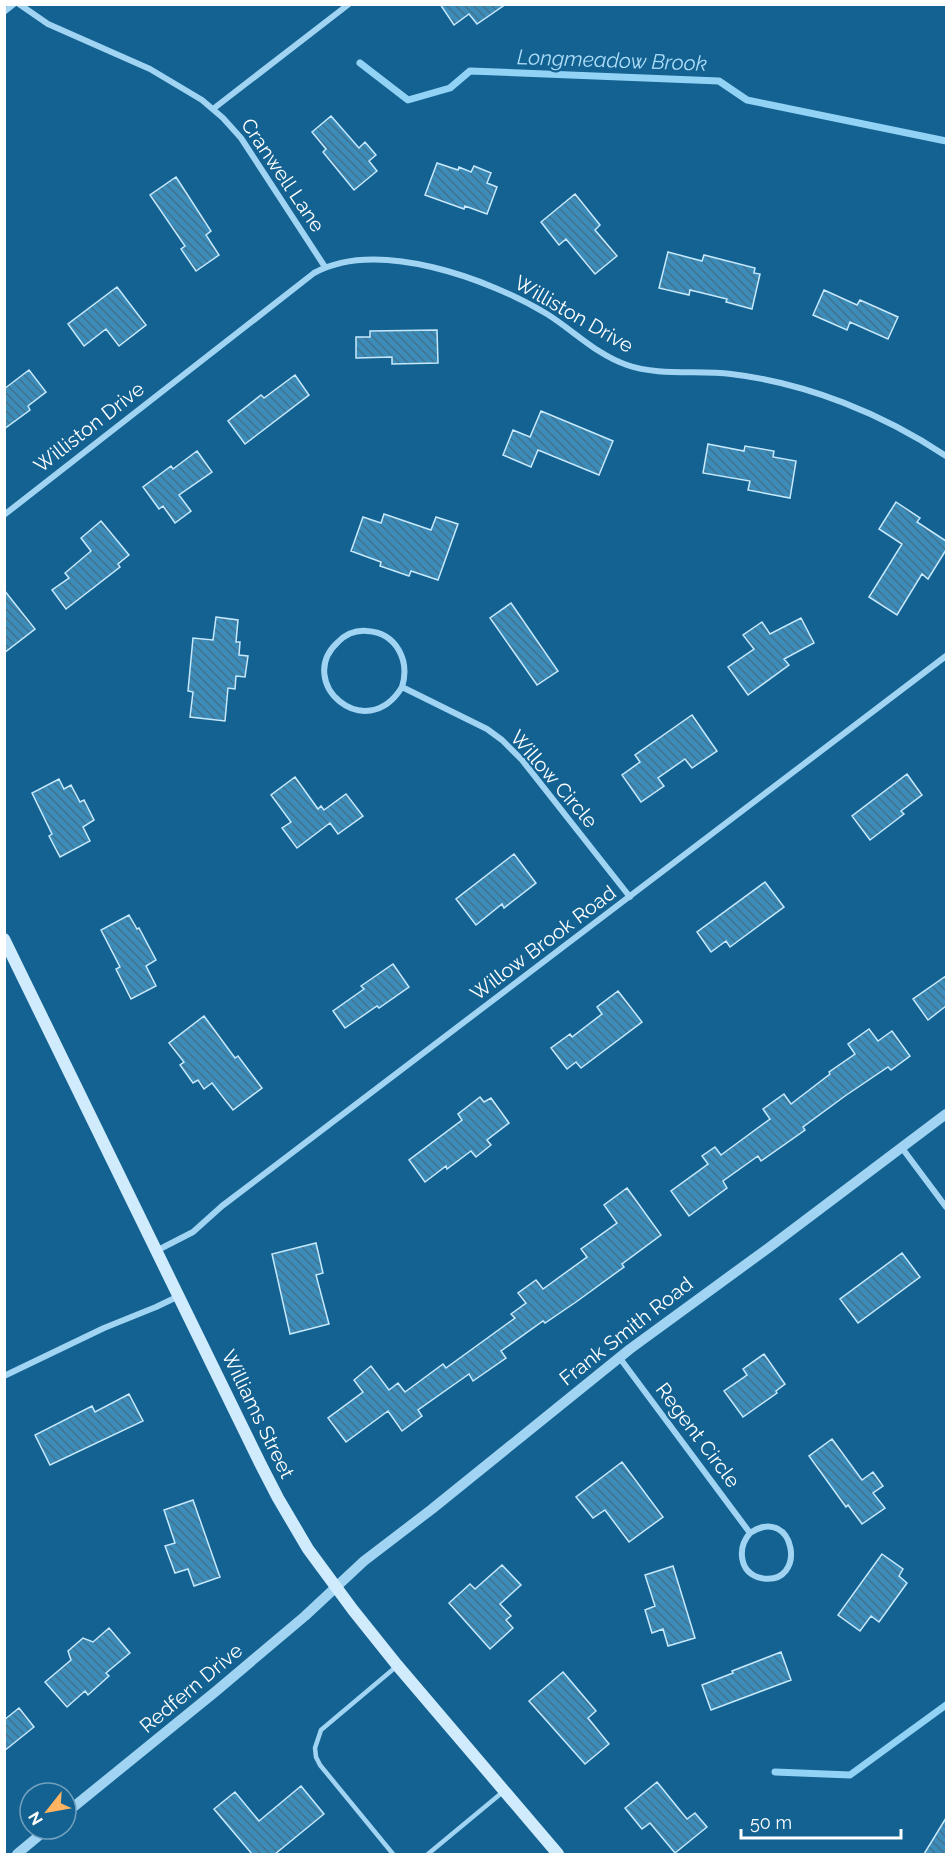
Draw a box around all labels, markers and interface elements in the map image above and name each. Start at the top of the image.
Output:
water label: Longmeadow Brook [517,44,707,76]
street label: Cranwell Lane [236,114,330,237]
street label: Williston Drive [510,270,638,358]
street label: Williston Drive [29,376,149,477]
street label: Willow Circle [505,725,603,833]
street label: Willow Brook Road [465,880,621,1006]
street label: Frank Smith Road [555,1271,697,1391]
street label: Williams Street [217,1346,300,1482]
street label: Regent Circle [651,1378,745,1492]
street label: Redfern Drive [135,1638,247,1738]
north arrow [18,1781,78,1841]
scale bar [741,1802,902,1840]
text: N [24,1808,47,1829]
text: 50 m [750,1812,792,1833]

